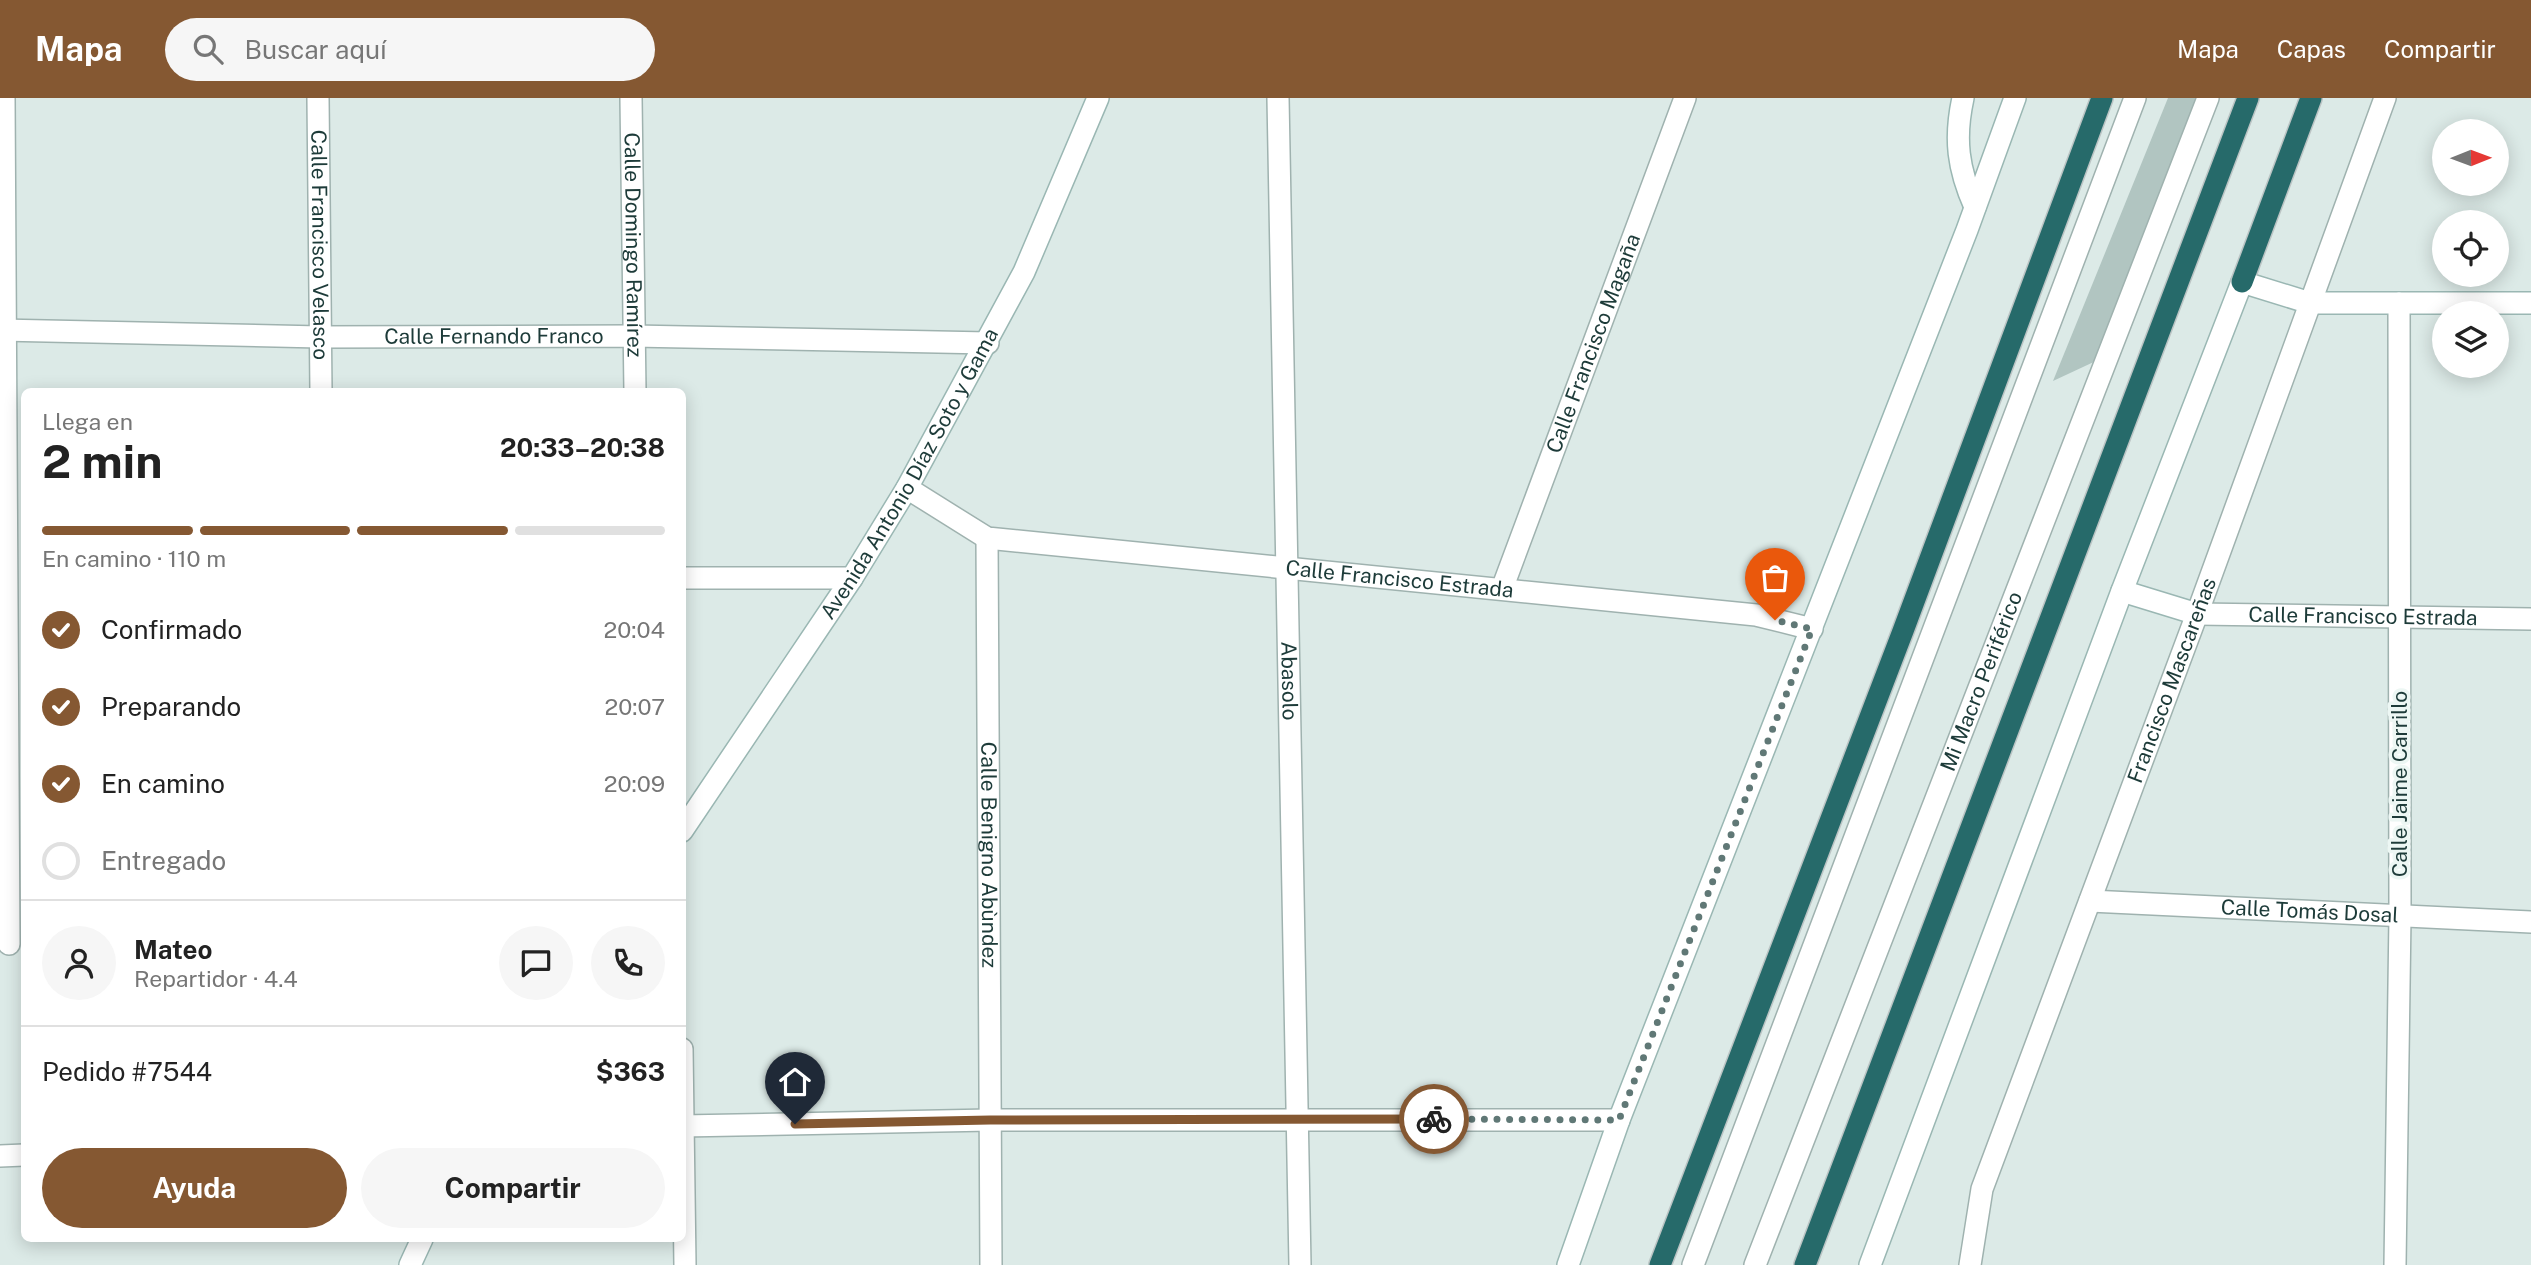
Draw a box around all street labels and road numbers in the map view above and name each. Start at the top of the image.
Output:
street label: Calle Francisco Velasco [306,130,334,360]
street label: Calle Domingo Ramírez [619,132,648,358]
street label: Calle Francisco Magaña [1541,230,1645,457]
street label: Calle Fernando Franco [384,323,604,349]
street label: Avenida Antonio Díaz Soto y Gama [815,323,1003,624]
street label: Calle Francisco Estrada [1284,555,1515,603]
street label: Francisco Mascareñas [2122,574,2221,786]
street label: Mi Macro Periférico [1935,588,2027,775]
street label: Calle Francisco Estrada [2248,602,2478,630]
street label: Abasolo [1276,641,1303,721]
street label: Calle Jaime Carrillo [2387,691,2412,877]
street label: Calle Benigno Abùndez [976,742,1002,968]
street label: Calle Tomás Dosal [2220,894,2399,928]

